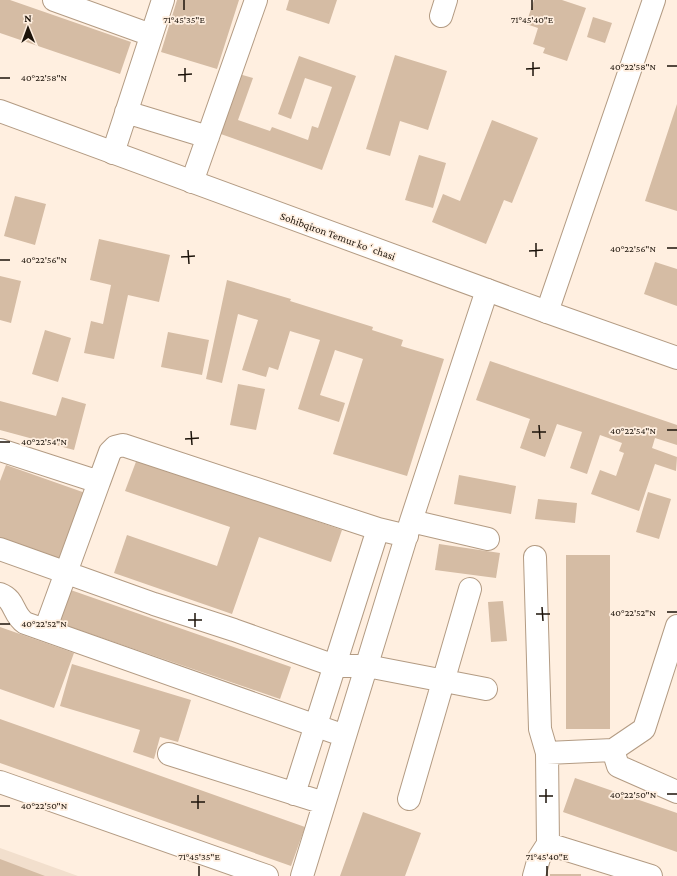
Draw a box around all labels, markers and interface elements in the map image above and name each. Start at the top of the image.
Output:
north arrow [8,8,48,48]
text: N [24,12,32,24]
text: 71°45'35"E [163,14,205,25]
text: 71°45'40"E [511,14,554,25]
text: 40°22'58"N [610,61,657,72]
text: 40°22'58"N [21,72,68,83]
street label: Sohibqiron Temur koʻchasi [279,210,397,263]
text: 40°22'56"N [610,243,656,254]
text: 40°22'56"N [21,254,67,265]
text: 40°22'54"N [610,425,656,436]
text: 40°22'54"N [21,436,67,447]
text: 40°22'52"N [610,607,656,618]
text: 40°22'52"N [21,618,67,629]
text: 40°22'50"N [610,789,657,800]
text: 40°22'50"N [21,800,68,811]
text: 71°45'35"E [178,851,220,862]
text: 71°45'40"E [526,851,569,862]

